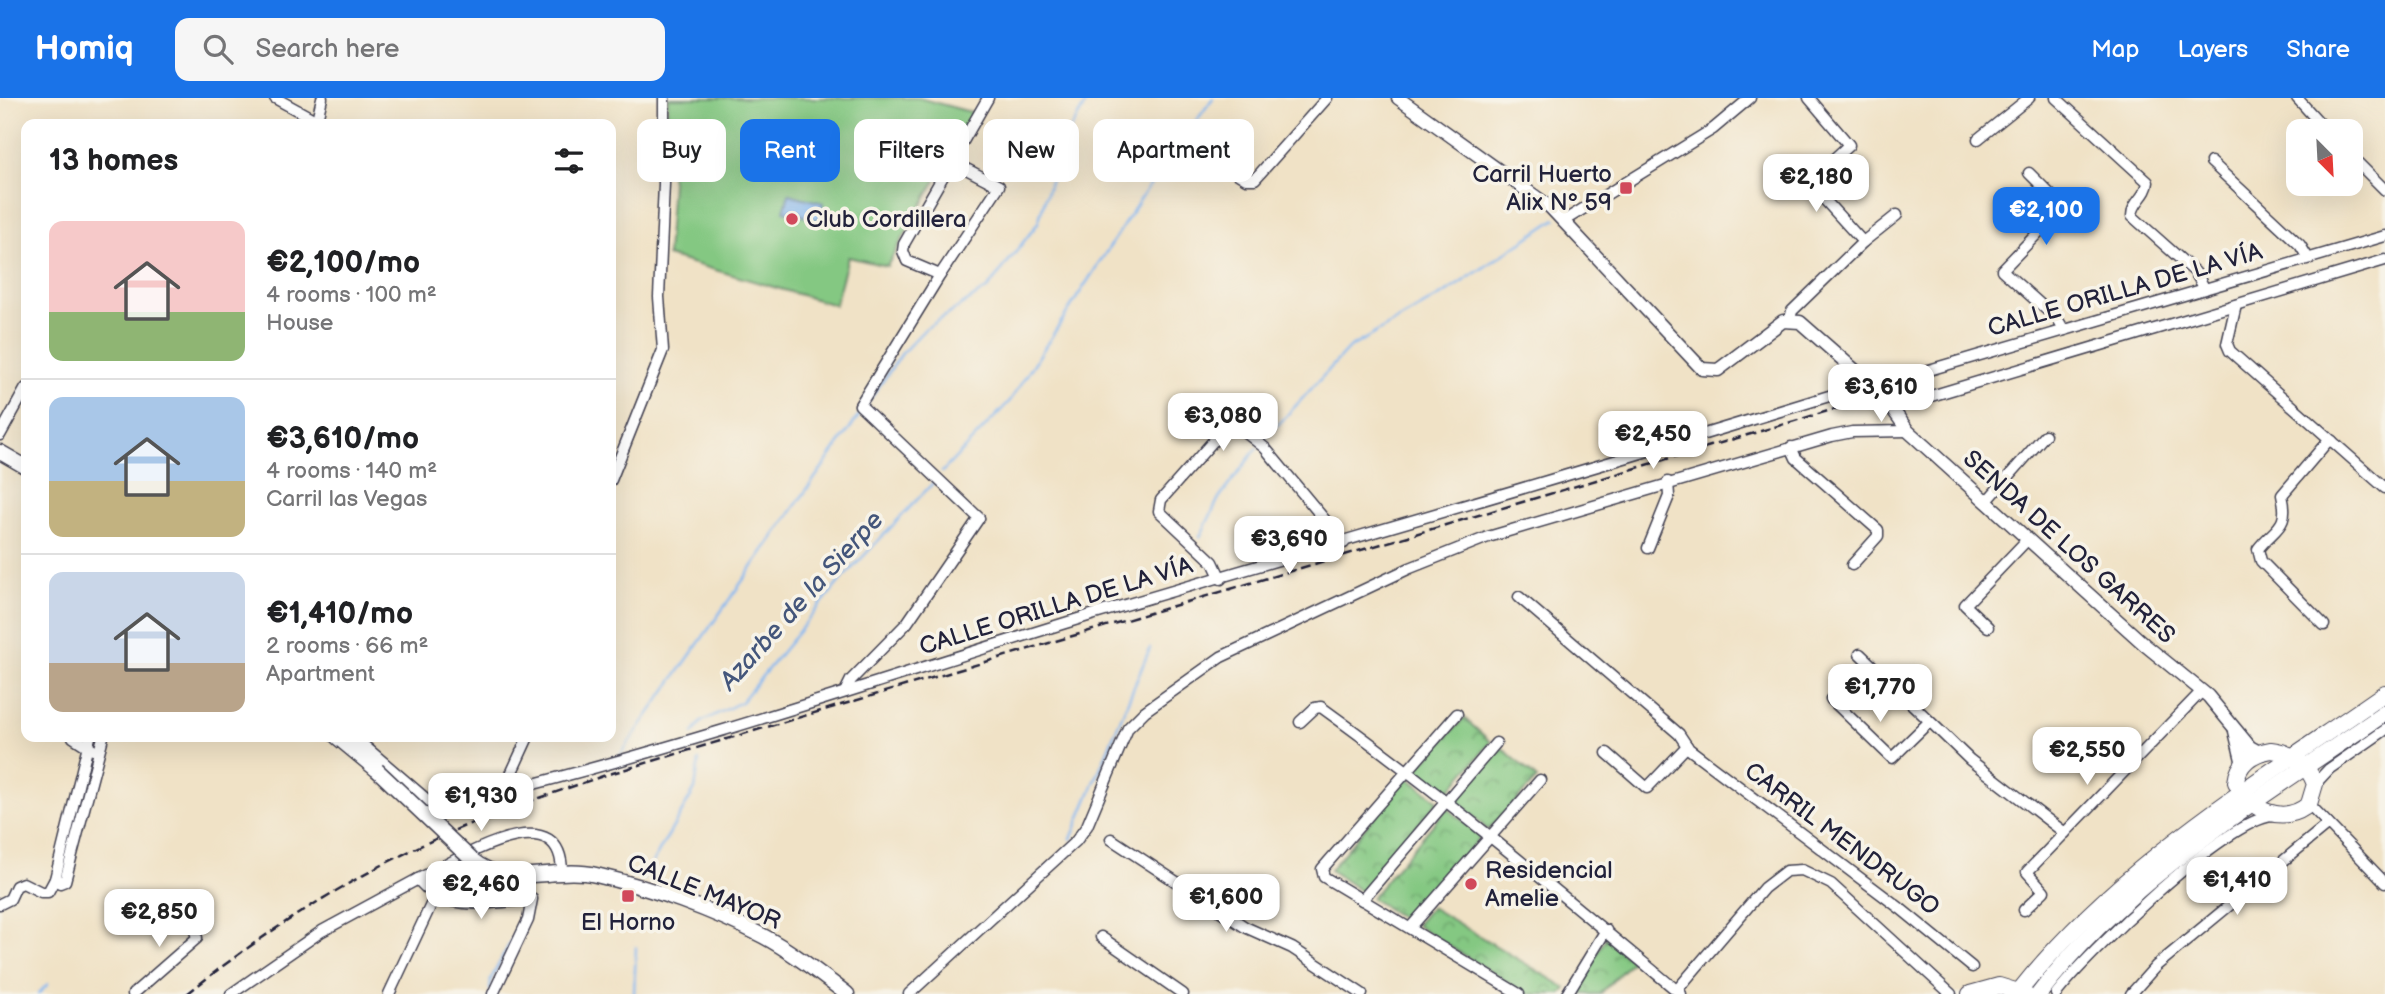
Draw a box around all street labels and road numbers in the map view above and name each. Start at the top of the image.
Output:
street label: CALLE ORILLA DE LA VÍA [1984,236,2266,343]
street label: SENDA DE LOS GARRES [1957,444,2181,650]
street label: CALLE ORILLA DE LA VÍA [916,550,1196,661]
street label: CARRIL MENDRUGO [1739,756,1945,922]
street label: CALLE MAYOR [623,848,785,936]

